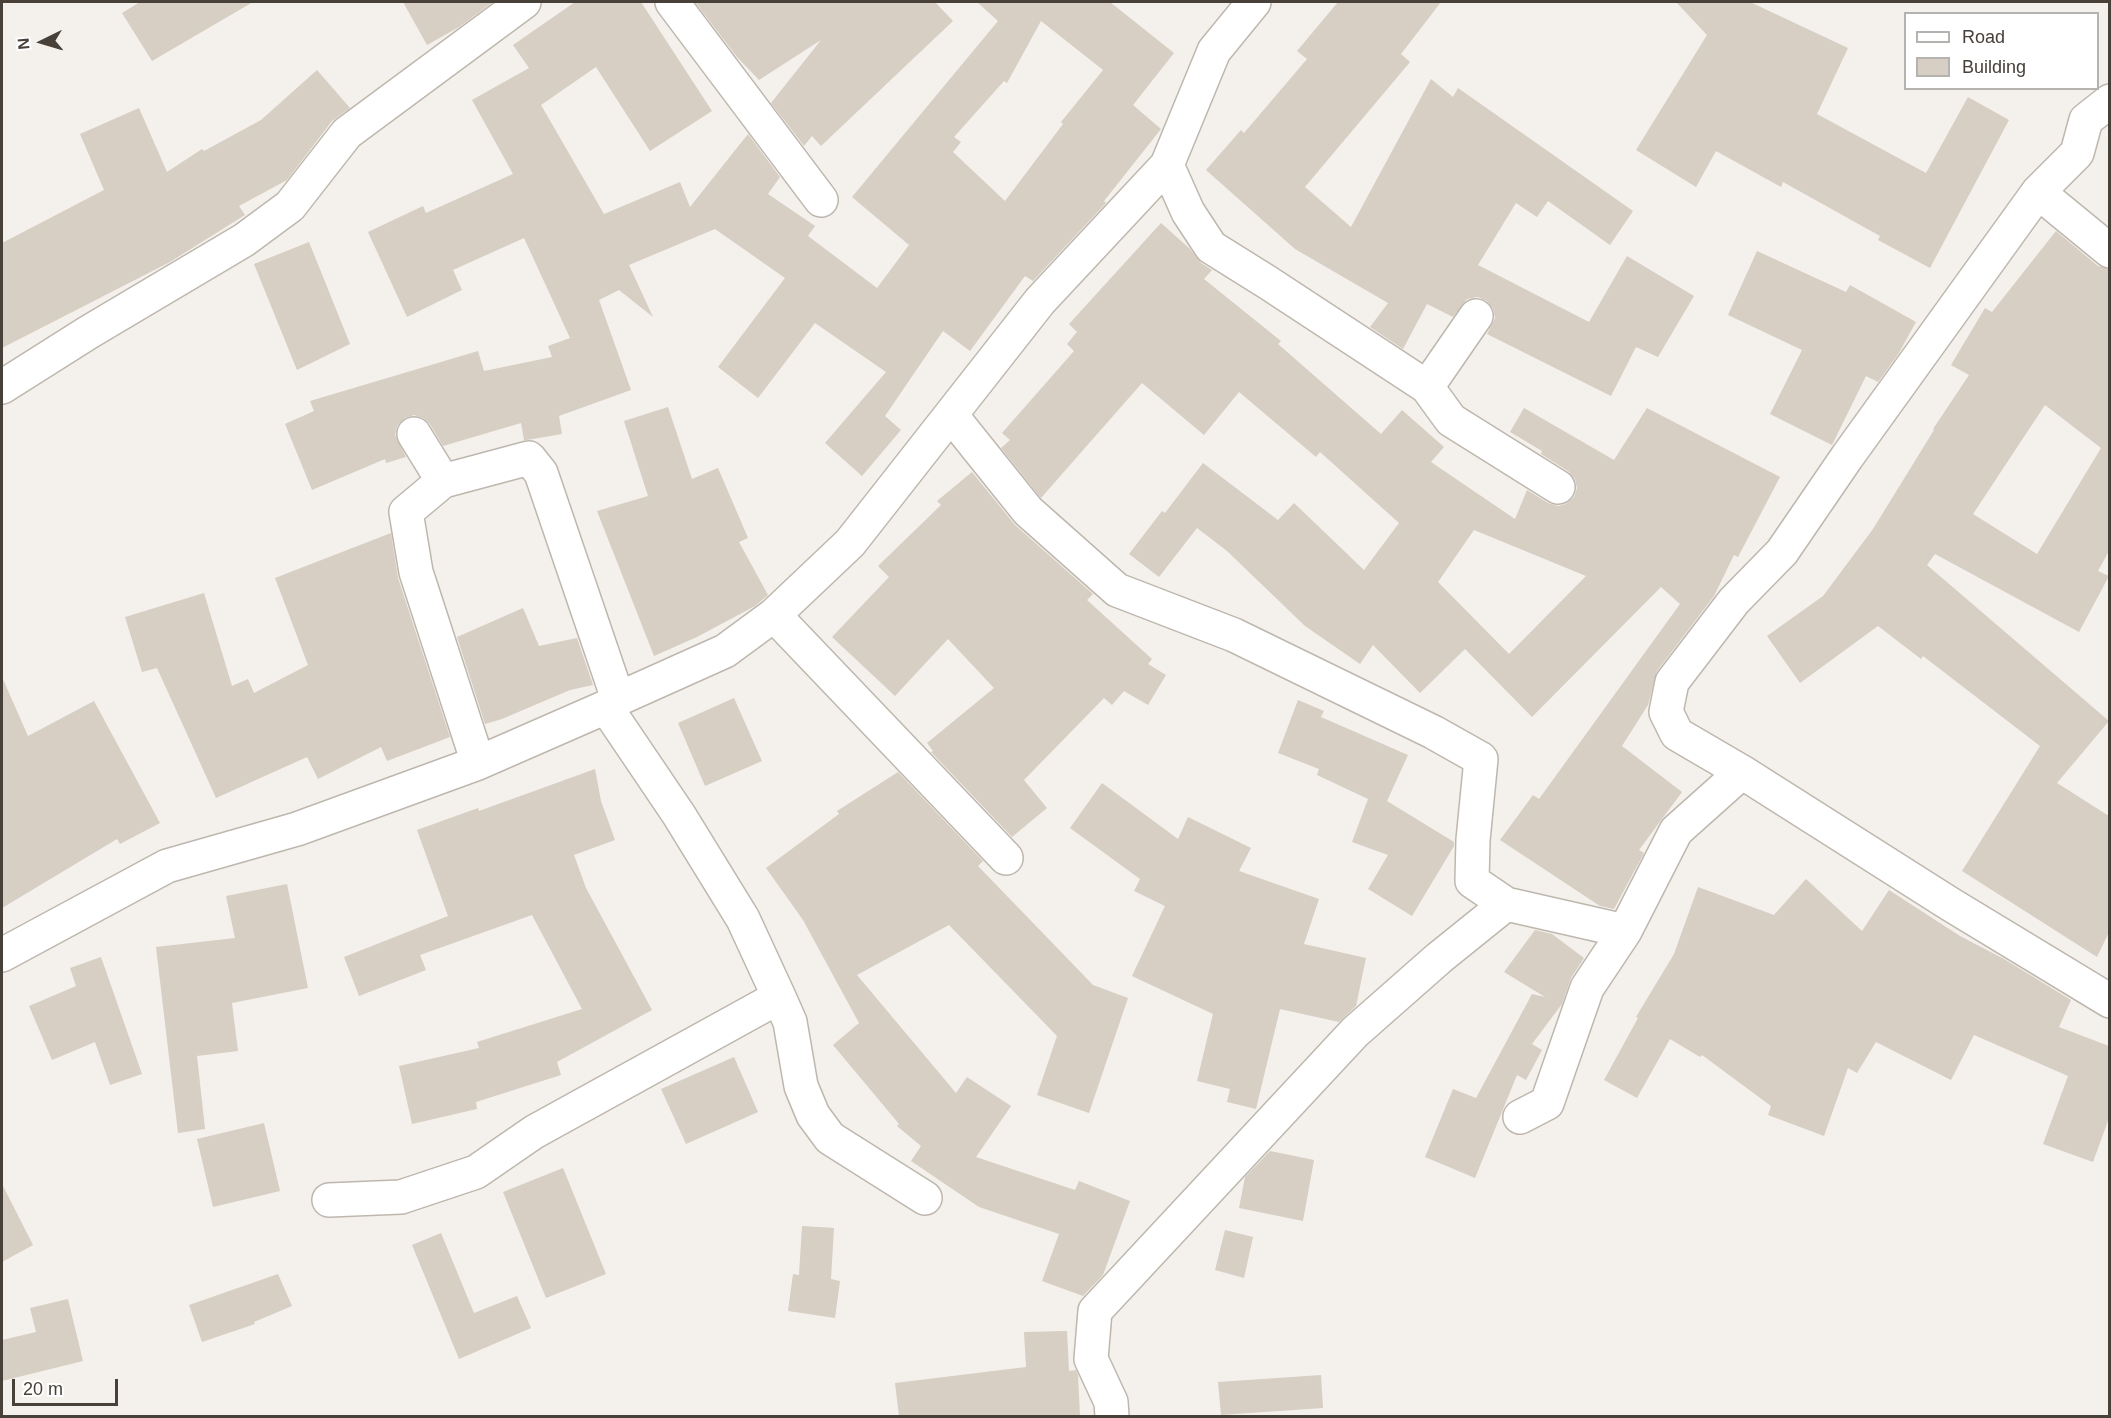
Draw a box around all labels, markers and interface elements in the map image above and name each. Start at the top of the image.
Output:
north arrow [12,12,72,72]
legend [1904,12,2099,90]
text: Road [1962,27,2005,47]
text: N [15,37,33,50]
text: Building [1962,57,2026,77]
scale bar [15,1367,122,1405]
text: 20 m [23,1379,63,1399]

